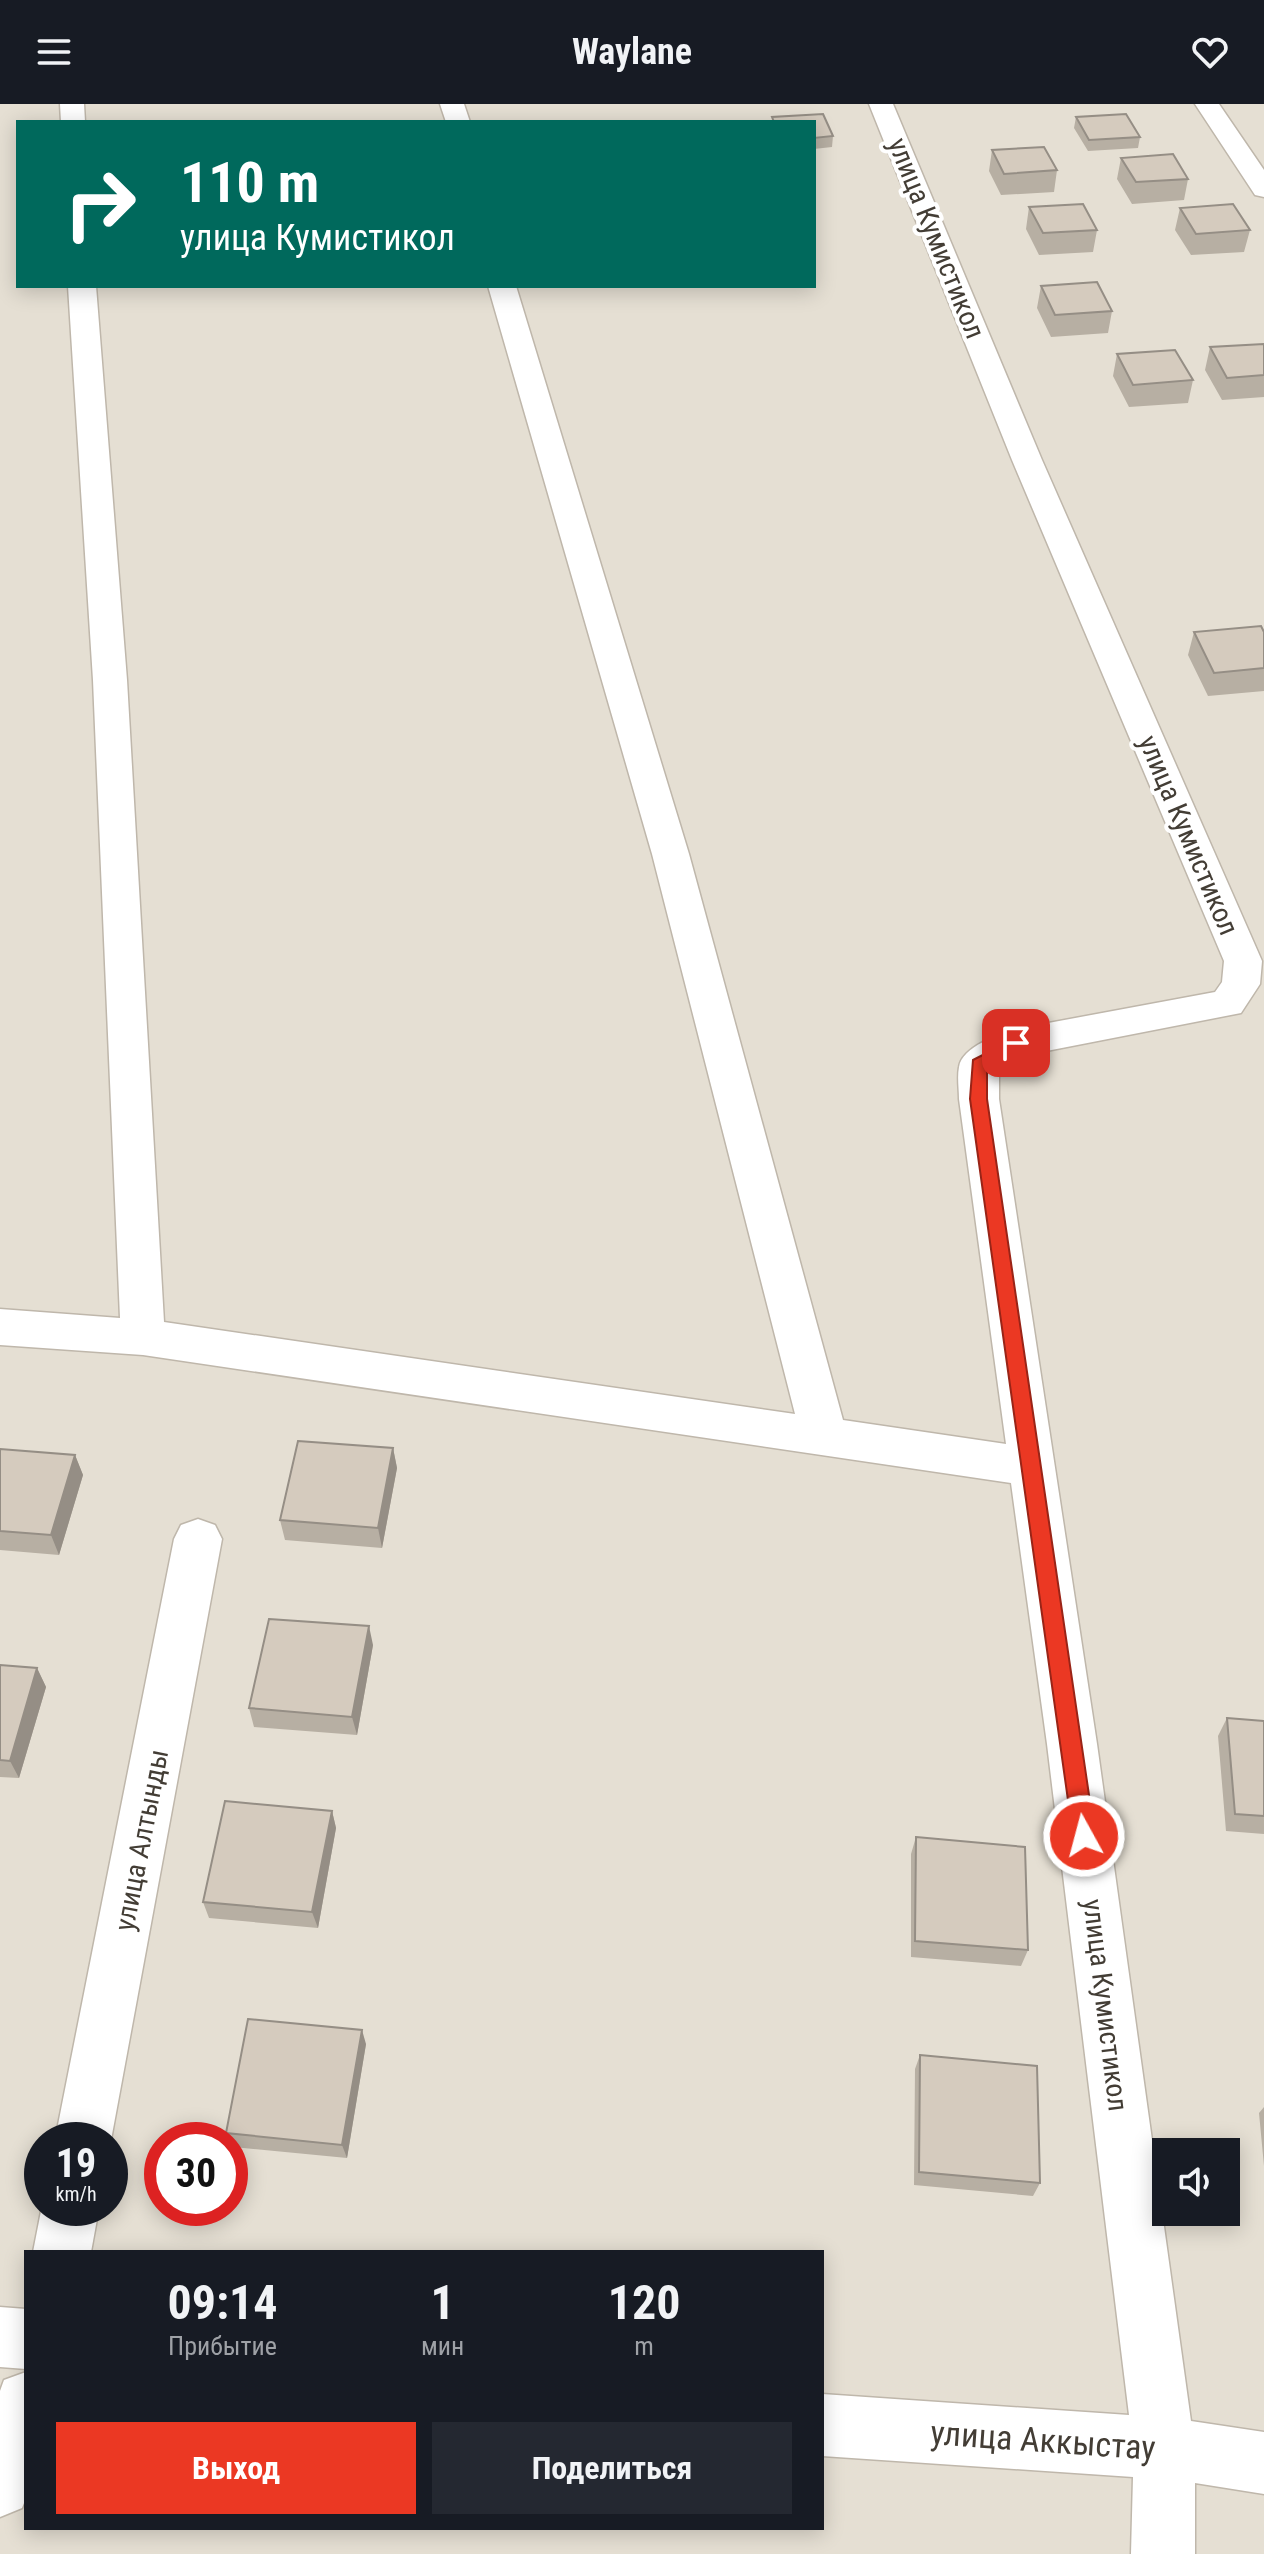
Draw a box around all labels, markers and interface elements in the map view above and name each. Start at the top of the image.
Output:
icon: menu [32,30,76,74]
icon: heart [1188,30,1232,74]
text: Waylane [572,31,692,73]
street label: улица Кумистикол [881,133,992,343]
text: 110 m [180,150,319,216]
icon: right [48,152,152,256]
text: улица Кумистикол [180,217,455,259]
street label: улица Кумистикол [1132,730,1245,940]
pin [982,1009,1050,1077]
icon: arrive [994,1021,1038,1065]
street label: улица Алтынды [108,1747,175,1934]
position arrow [1042,1794,1126,1878]
street label: улица Кумистикол [1076,1897,1135,2113]
speed limit sign: 30 [144,2122,248,2226]
map controls [1152,2138,1240,2226]
button: sound [1152,2138,1240,2226]
text: 19 [56,2140,96,2187]
text: km/h [55,2182,97,2206]
text: 09:14 [167,2274,278,2331]
text: 1 [431,2274,455,2331]
text: 120 [608,2274,681,2331]
text: Прибытие [168,2331,277,2361]
text: мин [421,2331,464,2361]
text: m [634,2331,654,2361]
street label: улица Аккыстау [929,2412,1157,2468]
button: Выход [56,2422,416,2514]
button: Поделиться [432,2422,792,2514]

